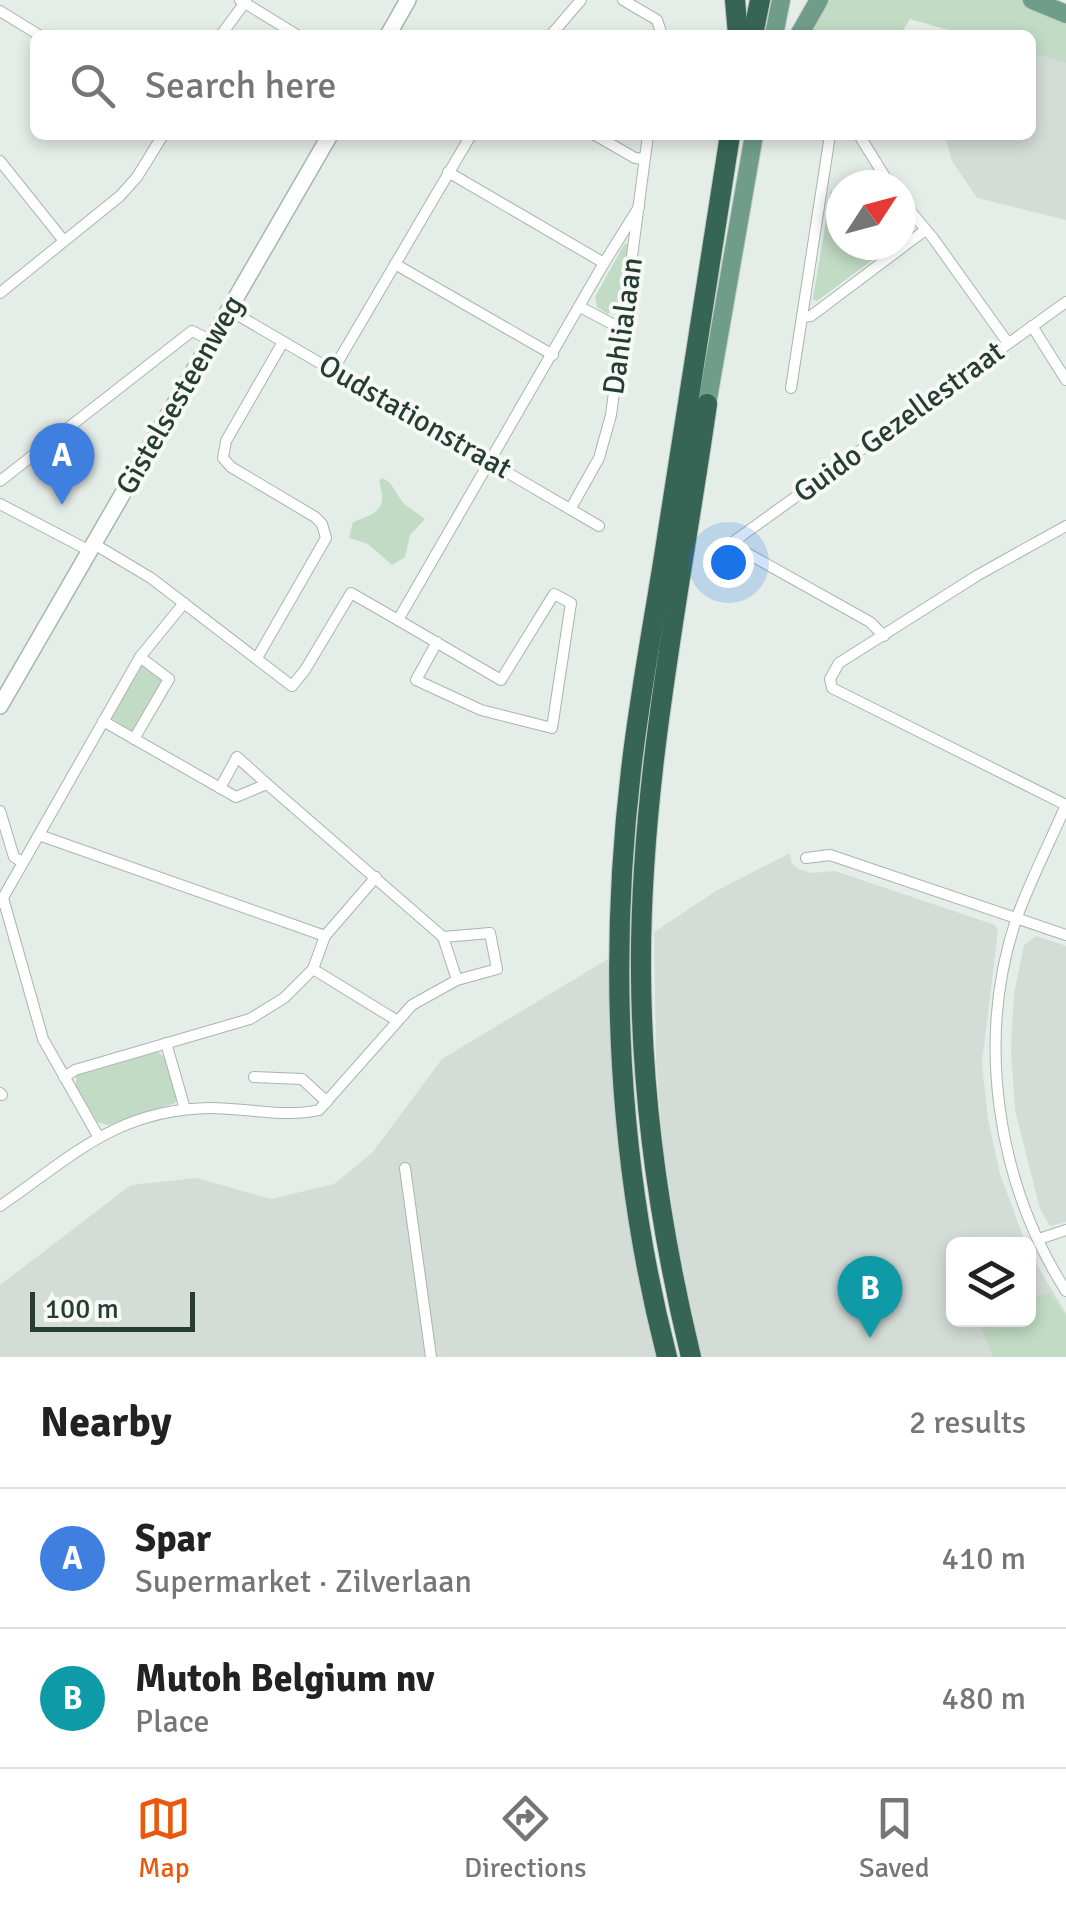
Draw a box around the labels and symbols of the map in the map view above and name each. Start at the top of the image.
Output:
north arrow [826,170,916,260]
street label: Dahlialaan [595,255,651,397]
street label: Gistelsesteenweg [108,289,252,501]
street label: Guido Gezellestraat [787,333,1011,511]
street label: Oudstationstraat [312,347,518,487]
pin: A [30,422,94,505]
your location [703,537,754,588]
pin: B [838,1256,902,1338]
scale bar [30,1287,195,1332]

